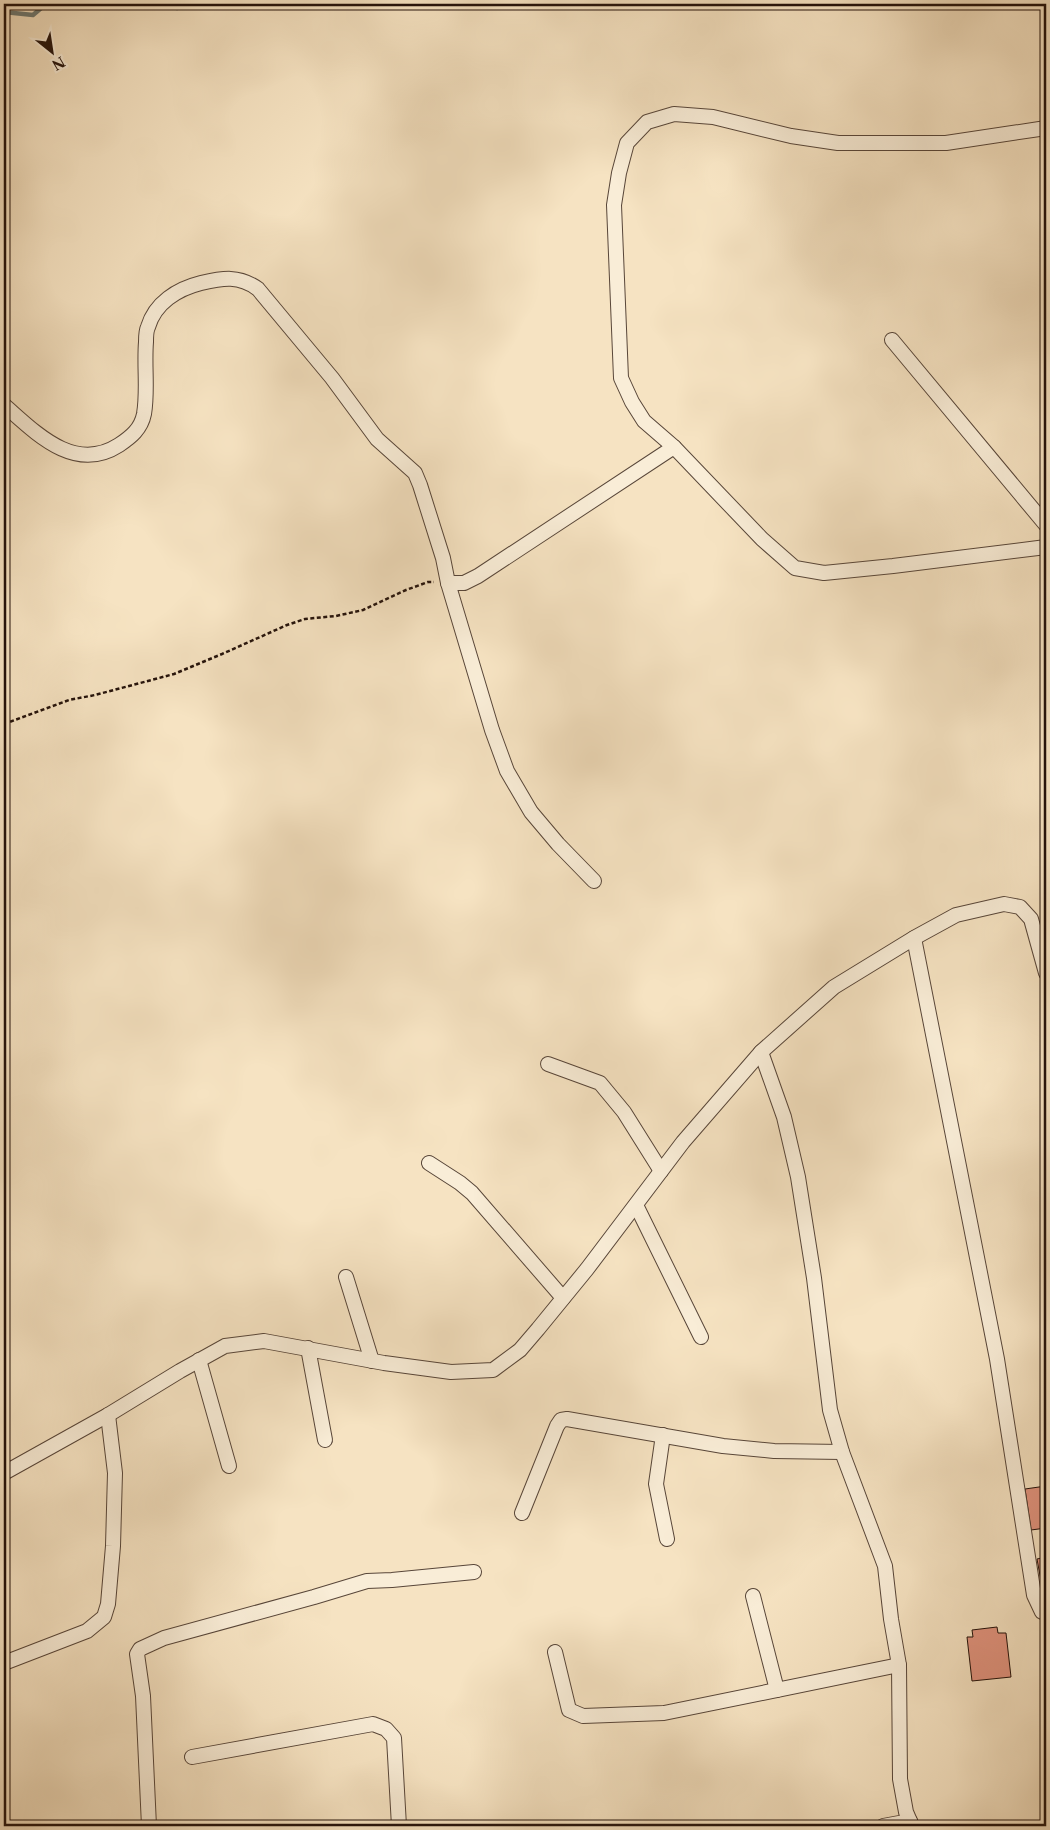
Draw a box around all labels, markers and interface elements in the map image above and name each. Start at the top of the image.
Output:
north arrow [28,28,78,78]
text: N [49,52,68,74]

